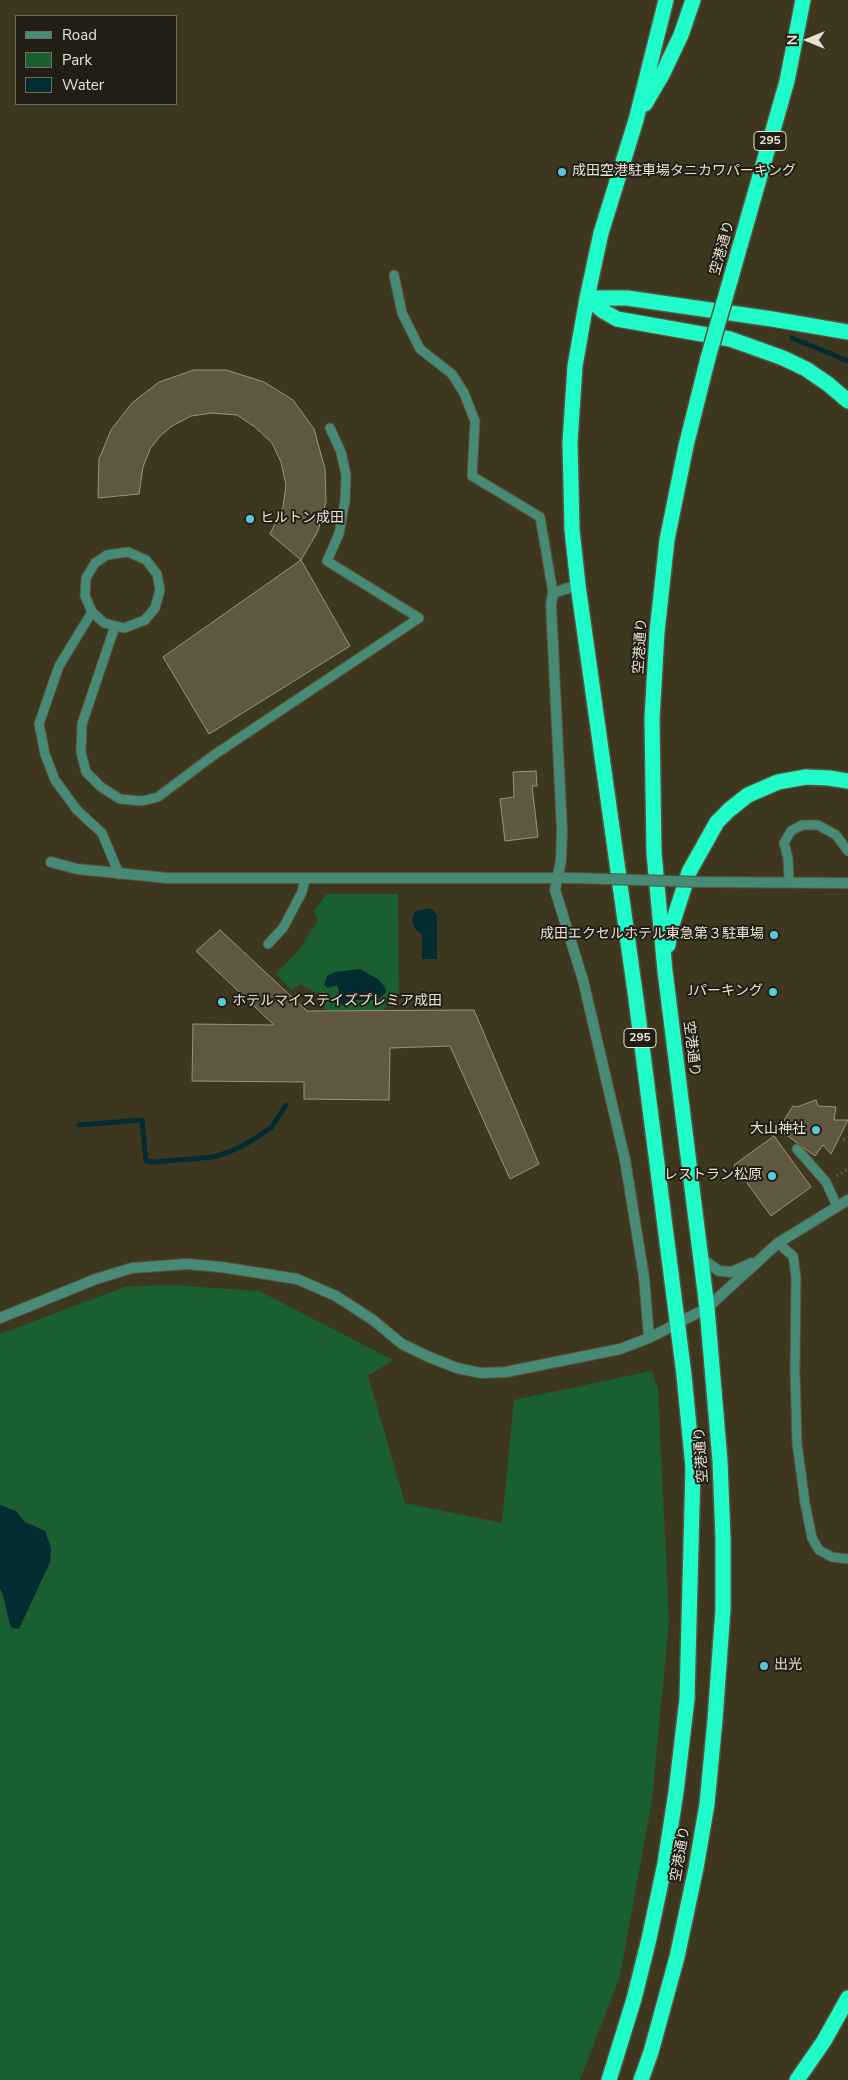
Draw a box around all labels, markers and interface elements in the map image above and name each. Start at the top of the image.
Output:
legend [15,15,178,105]
north arrow [783,15,833,65]
text: Road [62,25,97,45]
text: N [783,35,802,45]
text: Park [62,50,92,70]
text: Water [62,75,104,95]
road number: 295 [754,132,786,150]
place label: 成田空港駐車場タニカワパーキング [572,164,796,180]
marker: 成田空港駐車場タニカワパーキング [556,166,568,178]
street label: 空港通り [707,219,739,277]
place label: ヒルトン成田 [260,511,344,527]
marker: ヒルトン成田 [244,513,256,525]
street label: 空港通り [631,617,651,675]
place label: 成田エクセルホテル東急第３駐車場 [540,927,764,943]
marker: 成田エクセルホテル東急第３駐車場 [768,929,780,941]
place label: Jパーキング [688,984,763,1000]
marker: Jパーキング [767,986,779,998]
place label: ホテルマイステイズプレミア成田 [232,994,442,1010]
marker: ホテルマイステイズプレミア成田 [216,996,228,1008]
street label: 空港通り [679,1020,703,1078]
road number: 295 [624,1028,656,1048]
place label: 大山神社 [750,1122,806,1138]
marker: 大山神社 [810,1124,822,1136]
place label: レストラン松原 [664,1168,762,1184]
marker: レストラン松原 [766,1170,778,1182]
street label: 空港通り [692,1426,712,1484]
place label: 出光 [774,1658,802,1674]
marker: 出光 [758,1660,770,1672]
street label: 空港通り [668,1825,694,1883]

